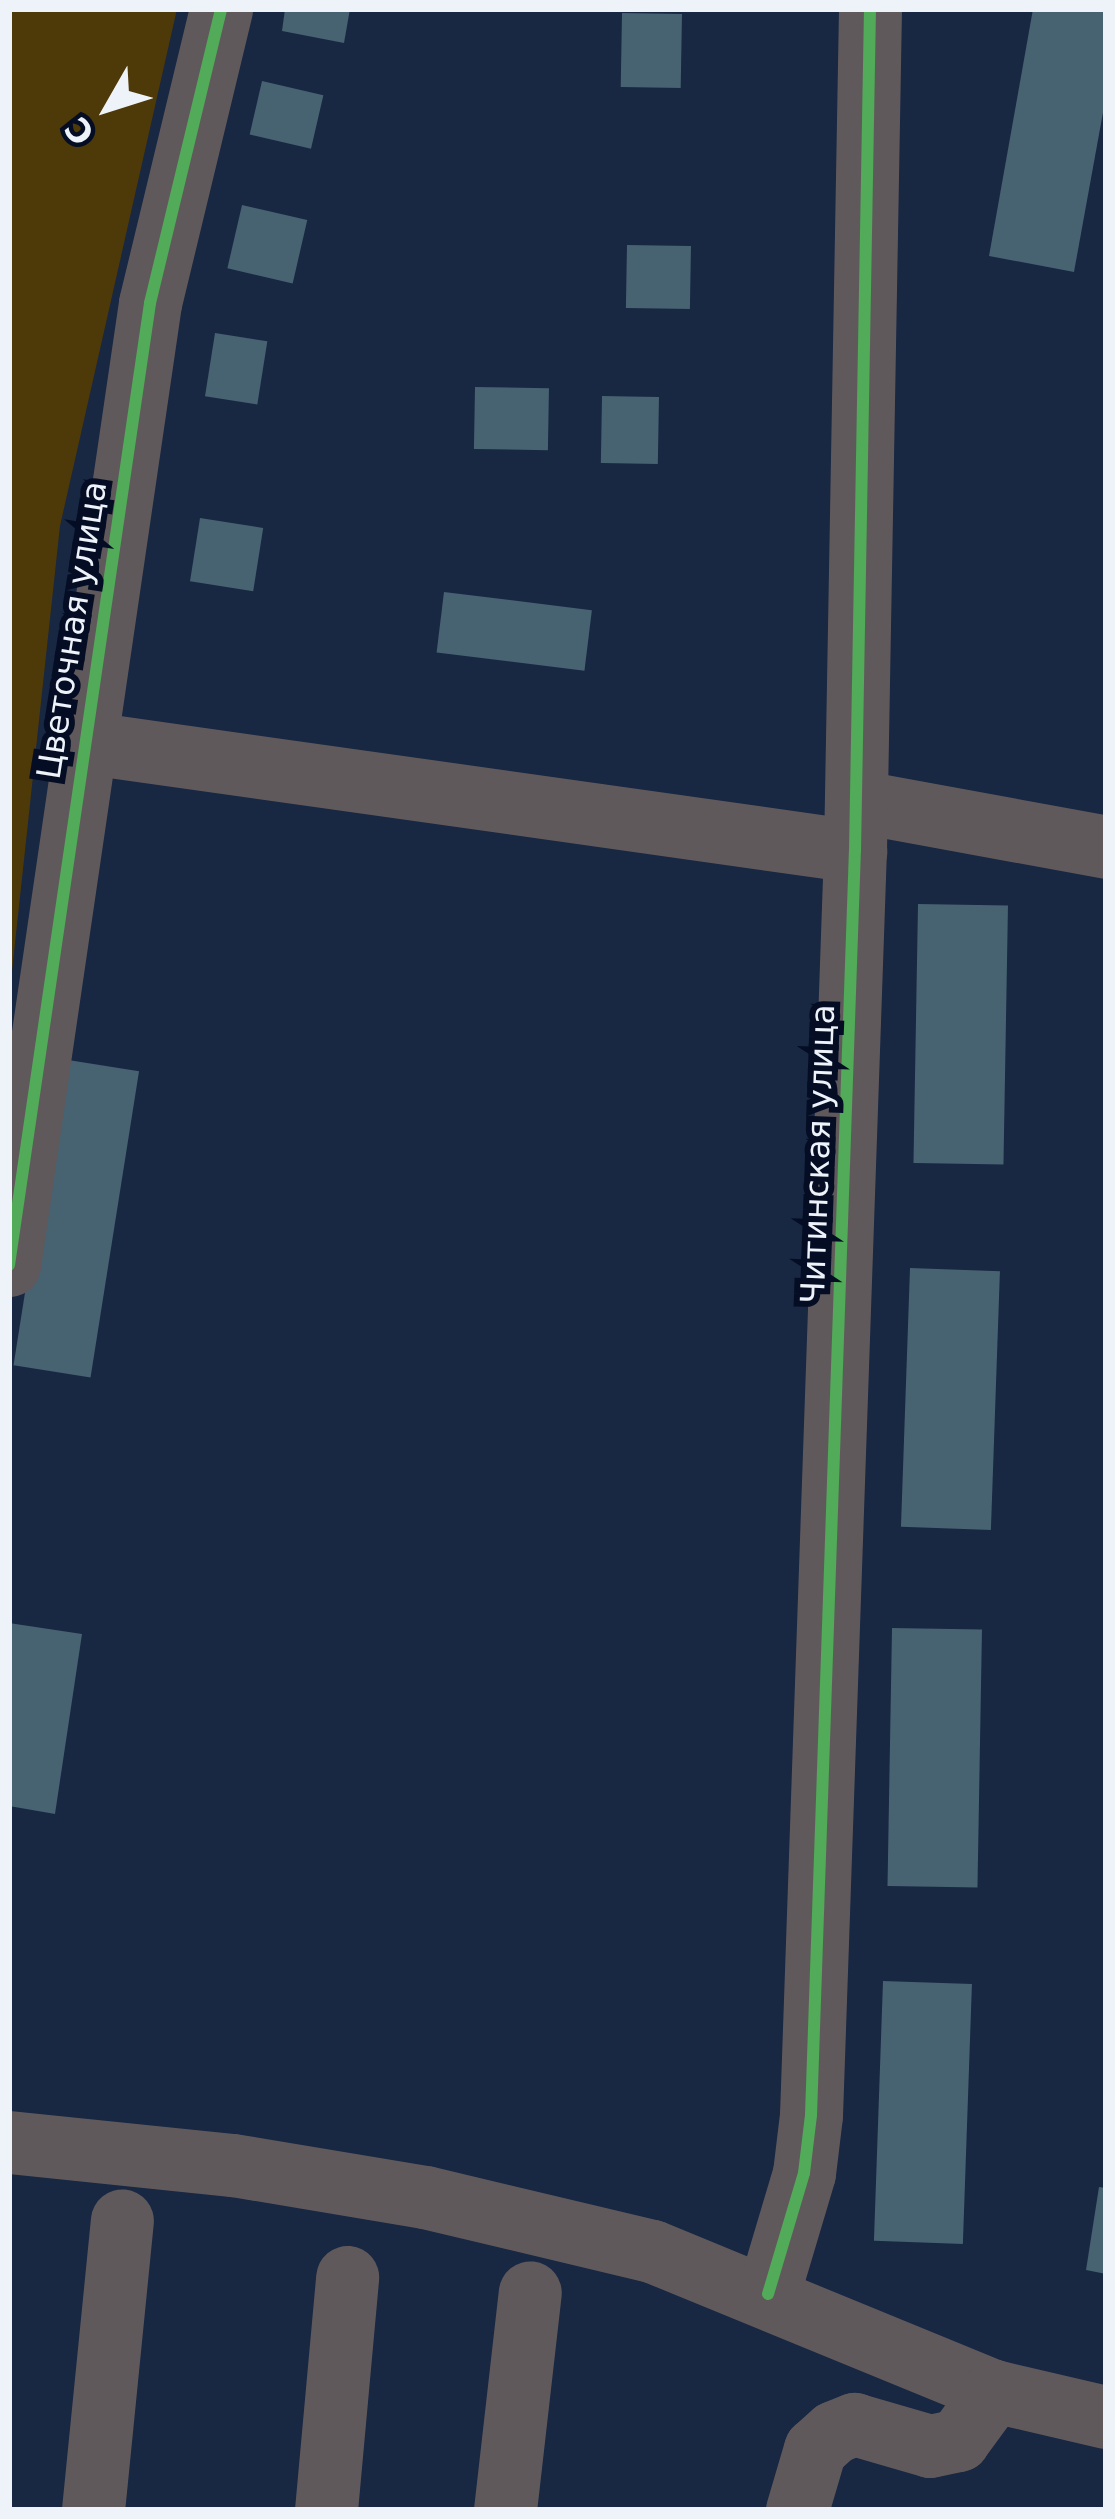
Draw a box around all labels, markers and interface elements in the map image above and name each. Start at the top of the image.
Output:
north arrow [48,48,168,168]
text: С [57,109,102,153]
street label: Цветочная улица [29,478,115,782]
street label: Читинская улица [793,1004,843,1304]

